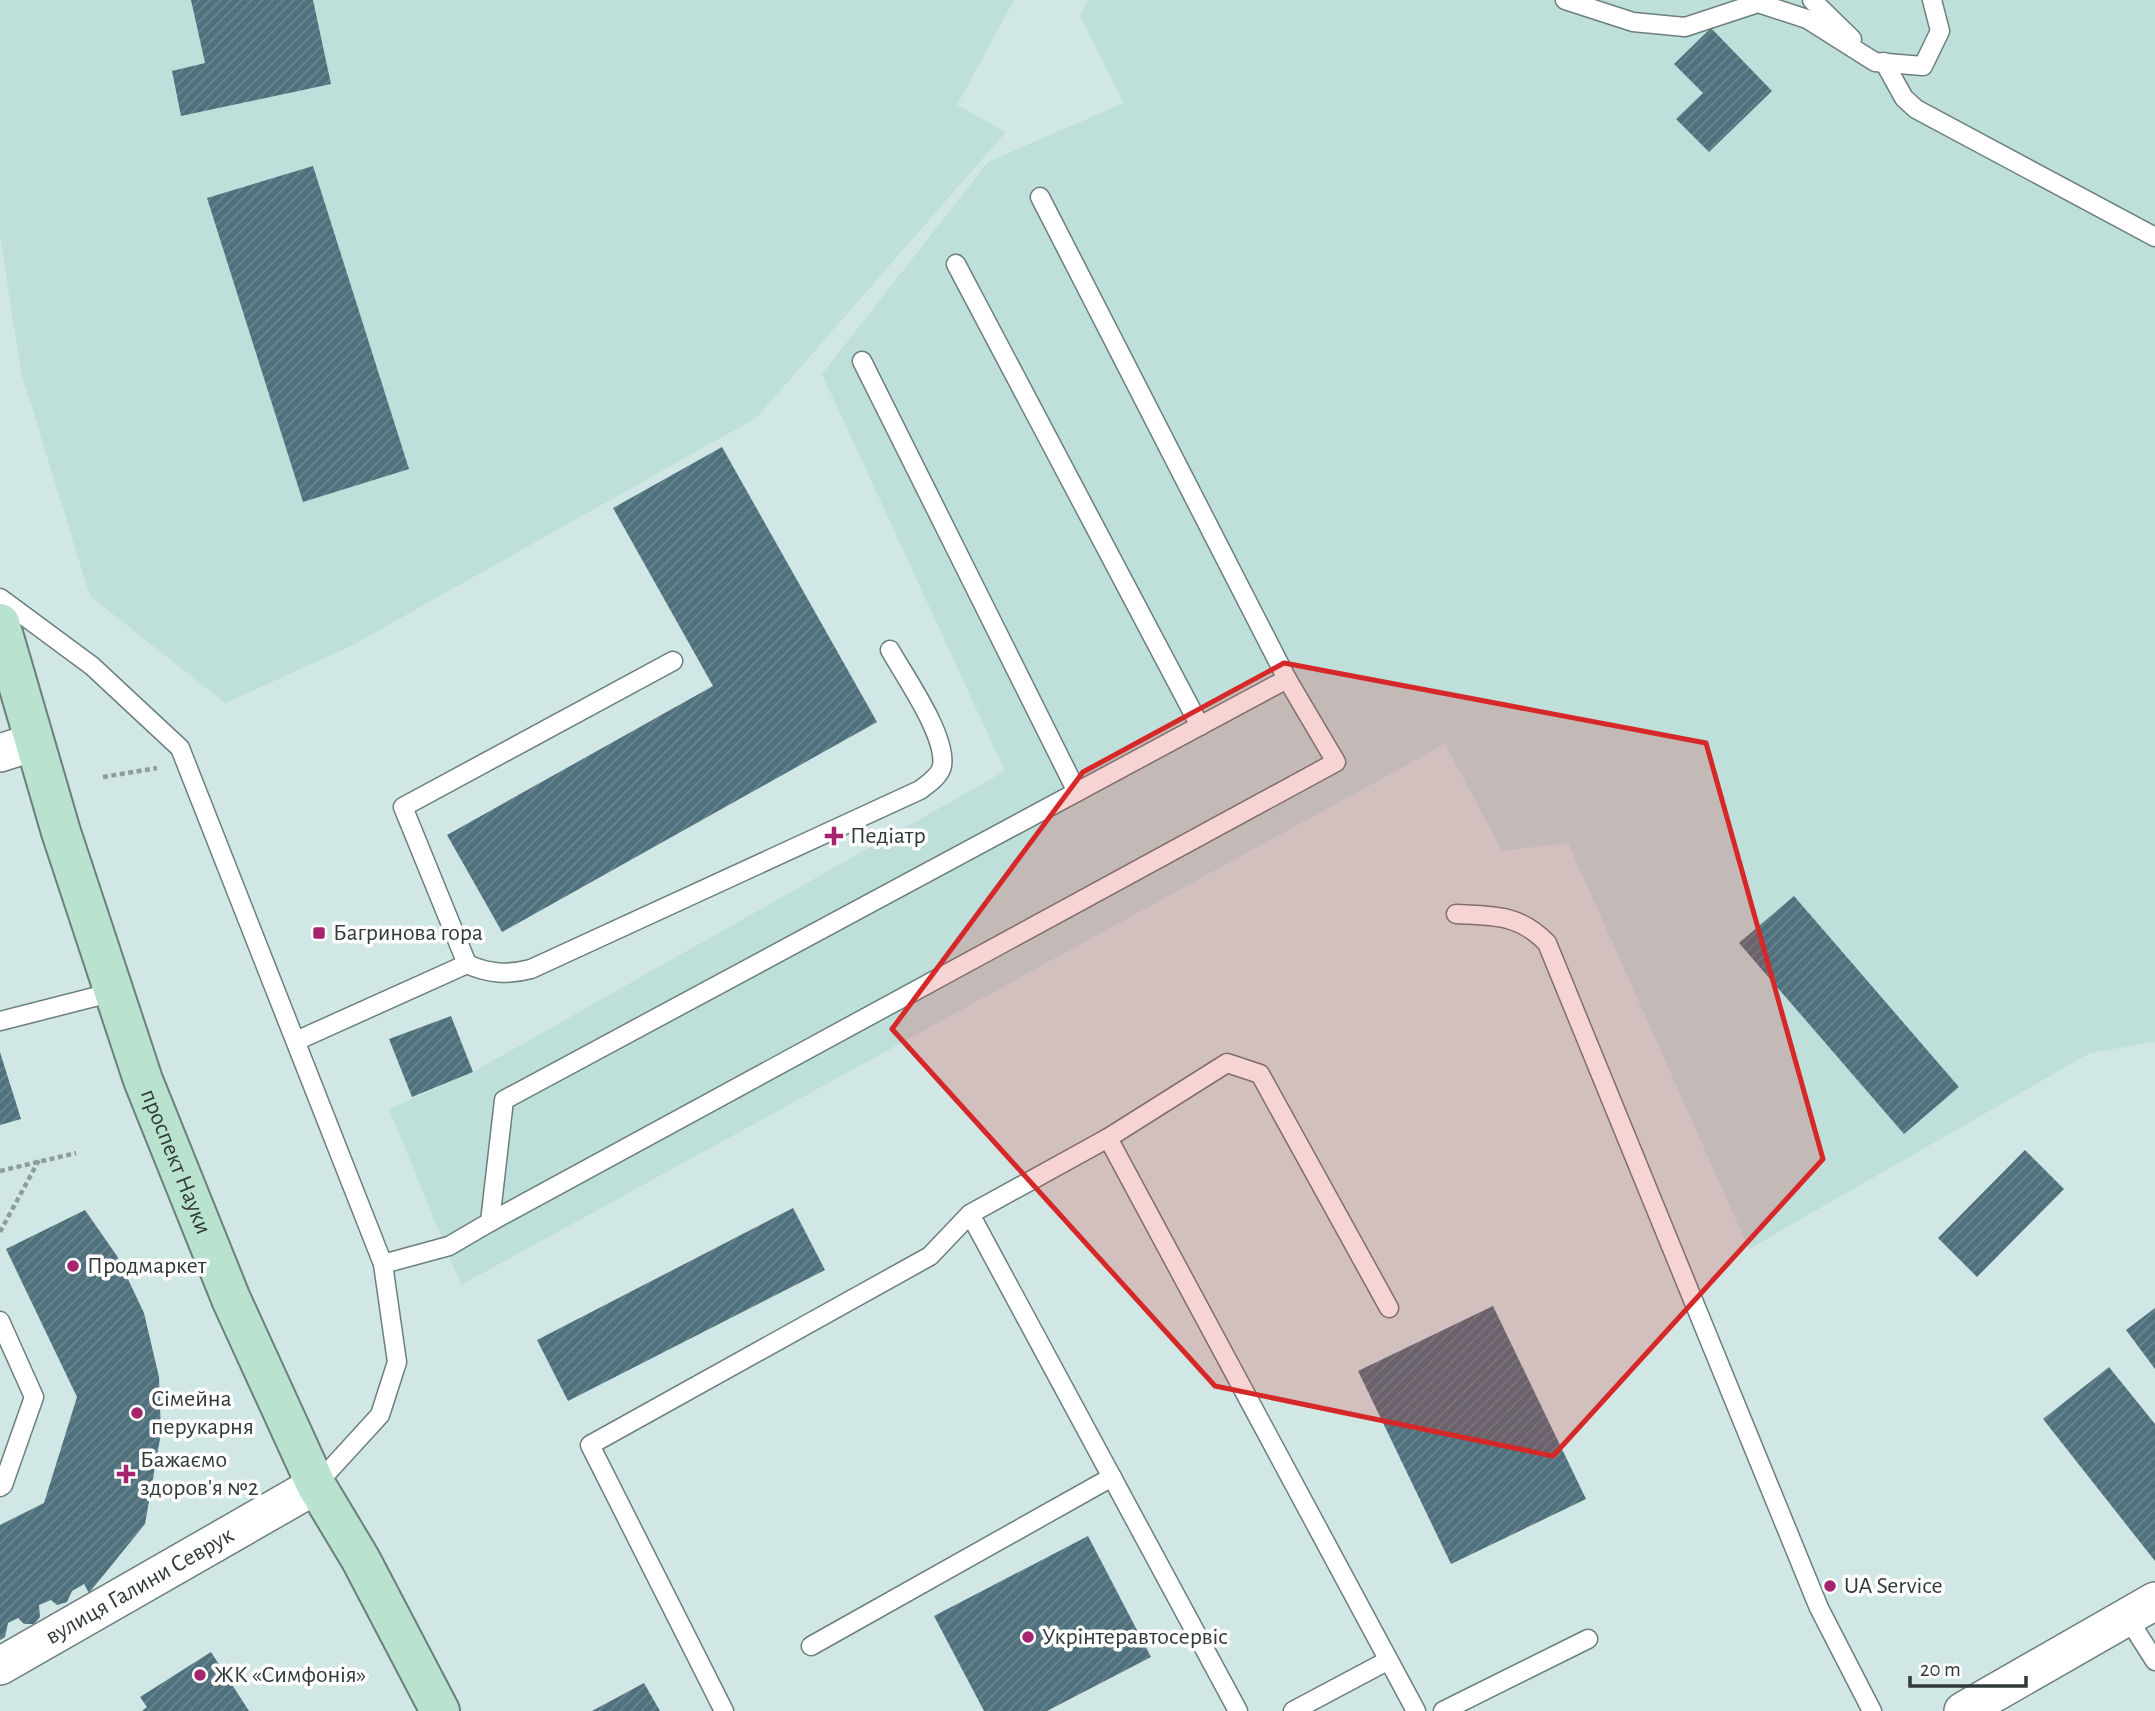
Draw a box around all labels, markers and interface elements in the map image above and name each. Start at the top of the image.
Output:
place label: Педіатр [850,824,926,848]
marker: Педіатр [824,826,844,846]
place label: Багринова гора [333,921,483,945]
marker: Багринова гора [311,925,327,941]
street label: проспект Науки [136,1086,216,1238]
place label: Продмаркет [87,1254,207,1278]
marker: Продмаркет [65,1258,81,1274]
place label: Сімейна перукарня [151,1387,254,1439]
marker: Сімейна перукарня [129,1405,145,1421]
place label: Бажаємо здоров'я №2 [140,1448,259,1500]
marker: Бажаємо здоров'я №2 [118,1466,134,1482]
street label: вулиця Галини Севрук [42,1523,238,1649]
place label: UA Service [1844,1574,1943,1598]
marker: UA Service [1822,1578,1838,1594]
place label: Укрінтеравтосервіс [1042,1625,1228,1649]
marker: Укрінтеравтосервіс [1020,1629,1036,1645]
scale bar [1910,1644,2025,1688]
text: 20 m [1920,1659,1961,1680]
place label: ЖК «Симфонія» [214,1663,366,1687]
marker: ЖК «Симфонія» [192,1667,208,1683]

